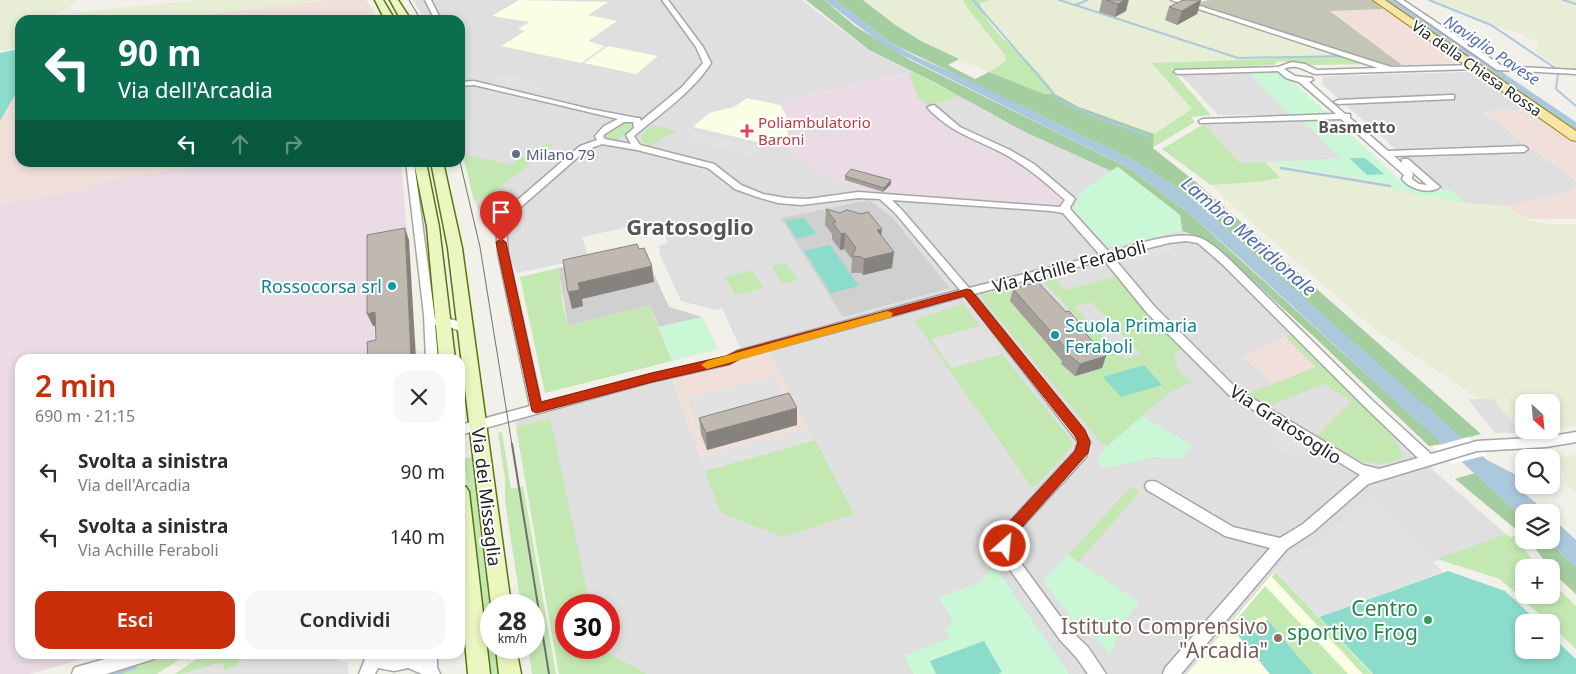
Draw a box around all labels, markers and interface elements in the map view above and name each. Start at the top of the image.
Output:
water label: Naviglio Pavese [1440,10,1544,90]
street label: Via della Chiesa Rossa [1408,15,1546,121]
text: 90 m [118,29,201,76]
icon: left [35,35,100,100]
text: Via dell'Arcadia [118,74,273,104]
place label: Poliambulatorio Baroni [758,112,871,149]
district label: Basmetto [1318,116,1396,138]
marker: Poliambulatorio Baroni [740,124,754,138]
icon: left [173,130,201,158]
icon: ahead [226,130,254,158]
icon: right [279,130,307,158]
place label: Milano 79 [526,144,595,164]
marker: Milano 79 [510,148,522,160]
water label: Lambro Meridionale [1176,170,1322,302]
pin [480,191,522,242]
icon: arrive [487,198,515,226]
district label: Gratosoglio [626,211,754,241]
street label: Via Achille Feraboli [990,234,1148,298]
place label: Rossocorsa srl [261,274,382,298]
marker: Rossocorsa srl [386,280,398,292]
place label: Scuola Primaria Feraboli [1065,313,1197,358]
marker: Scuola Primaria Feraboli [1049,329,1061,341]
text: 2 min [35,365,116,406]
button: close [393,371,445,423]
street label: Via Gratosoglio [1226,379,1346,469]
north arrow [1515,394,1560,439]
map controls [1515,394,1560,659]
text: 690 m · 21:15 [35,405,135,427]
street label: Via dei Missaglia [467,426,507,568]
text: Svolta a sinistra [78,448,228,474]
button: search [1515,449,1560,494]
icon: left [35,458,63,486]
text: 90 m [401,459,445,485]
text: Via dell'Arcadia [78,474,191,496]
button: layers [1515,504,1560,549]
text: Svolta a sinistra [78,513,228,539]
position arrow [978,519,1030,571]
icon: left [35,523,63,551]
text: 140 m [390,524,445,550]
text: Via Achille Feraboli [78,539,219,561]
button: + [1515,559,1560,604]
button: Esci [35,591,235,649]
button: Condividi [245,591,445,649]
speed limit sign: 30 [555,594,620,659]
place label: Centro sportivo Frog [1287,594,1418,646]
text: 28 [498,603,527,637]
place label: Istituto Comprensivo "Arcadia" [1061,612,1268,664]
marker: Centro sportivo Frog [1422,614,1434,626]
button: − [1515,614,1560,659]
text: km/h [498,630,527,647]
marker: Istituto Comprensivo "Arcadia" [1272,632,1284,644]

